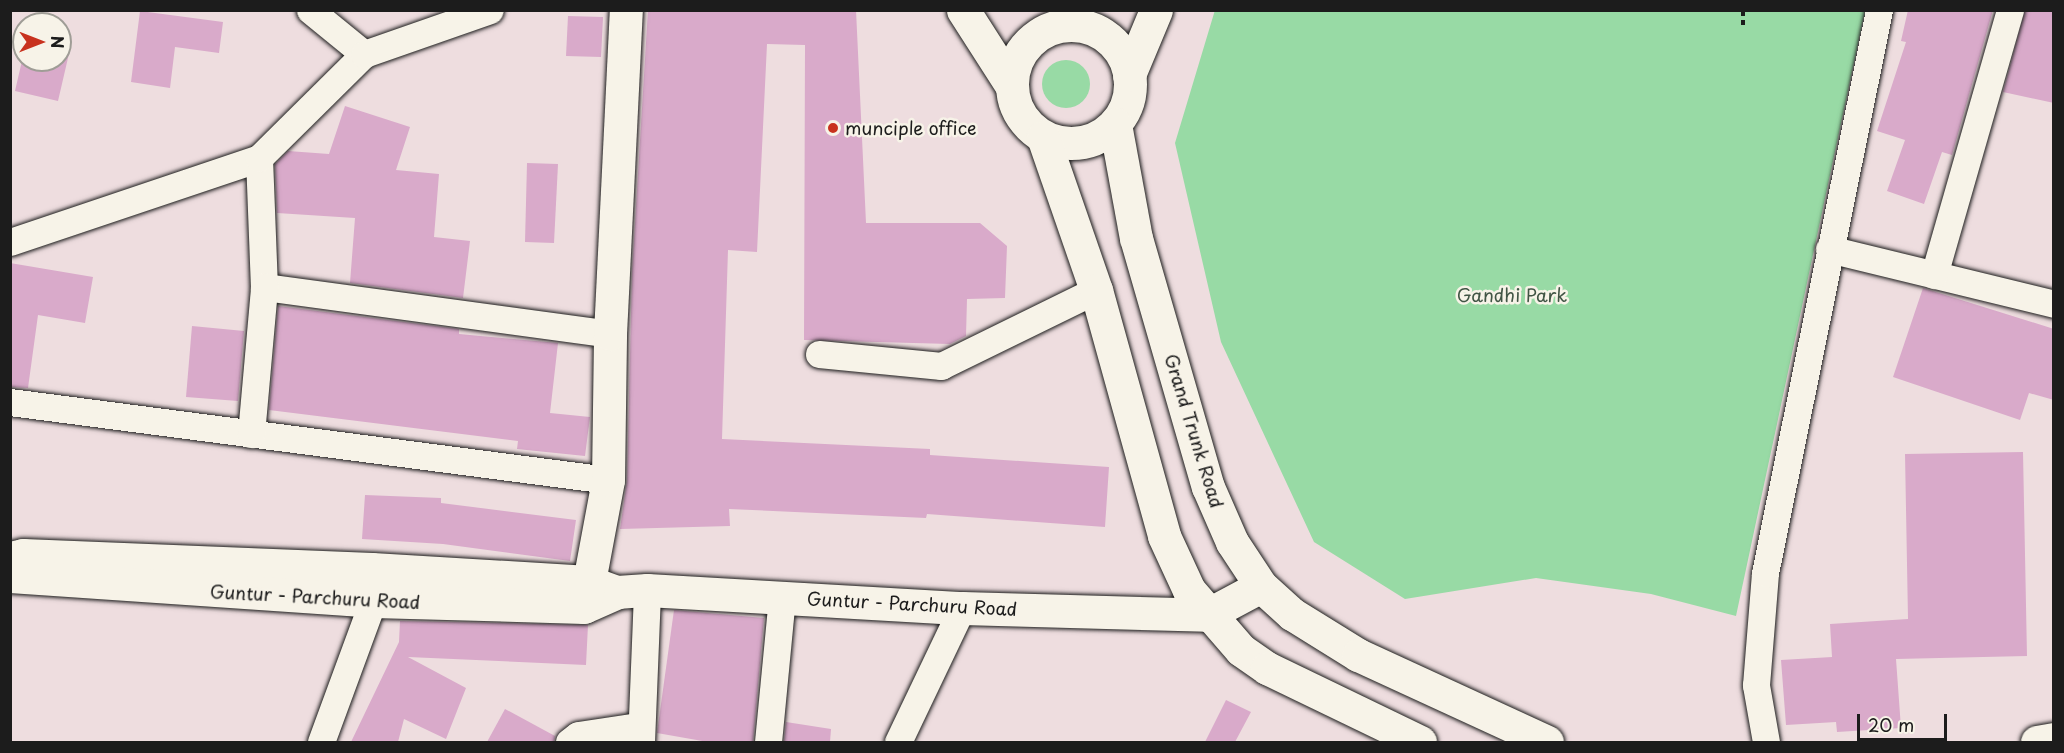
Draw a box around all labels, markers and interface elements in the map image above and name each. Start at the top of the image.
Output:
north arrow [12,12,72,72]
text: N [46,36,70,48]
place label: munciple office [845,117,978,139]
marker: munciple office [826,121,840,135]
park label: Gandhi Park [1457,284,1567,306]
street label: Grand Trunk Road [1160,350,1228,512]
street label: Guntur - Parchuru Road [208,581,422,613]
street label: Guntur - Parchuru Road [805,588,1019,620]
scale bar [1860,702,1950,740]
text: 20 m [1868,711,1914,738]

